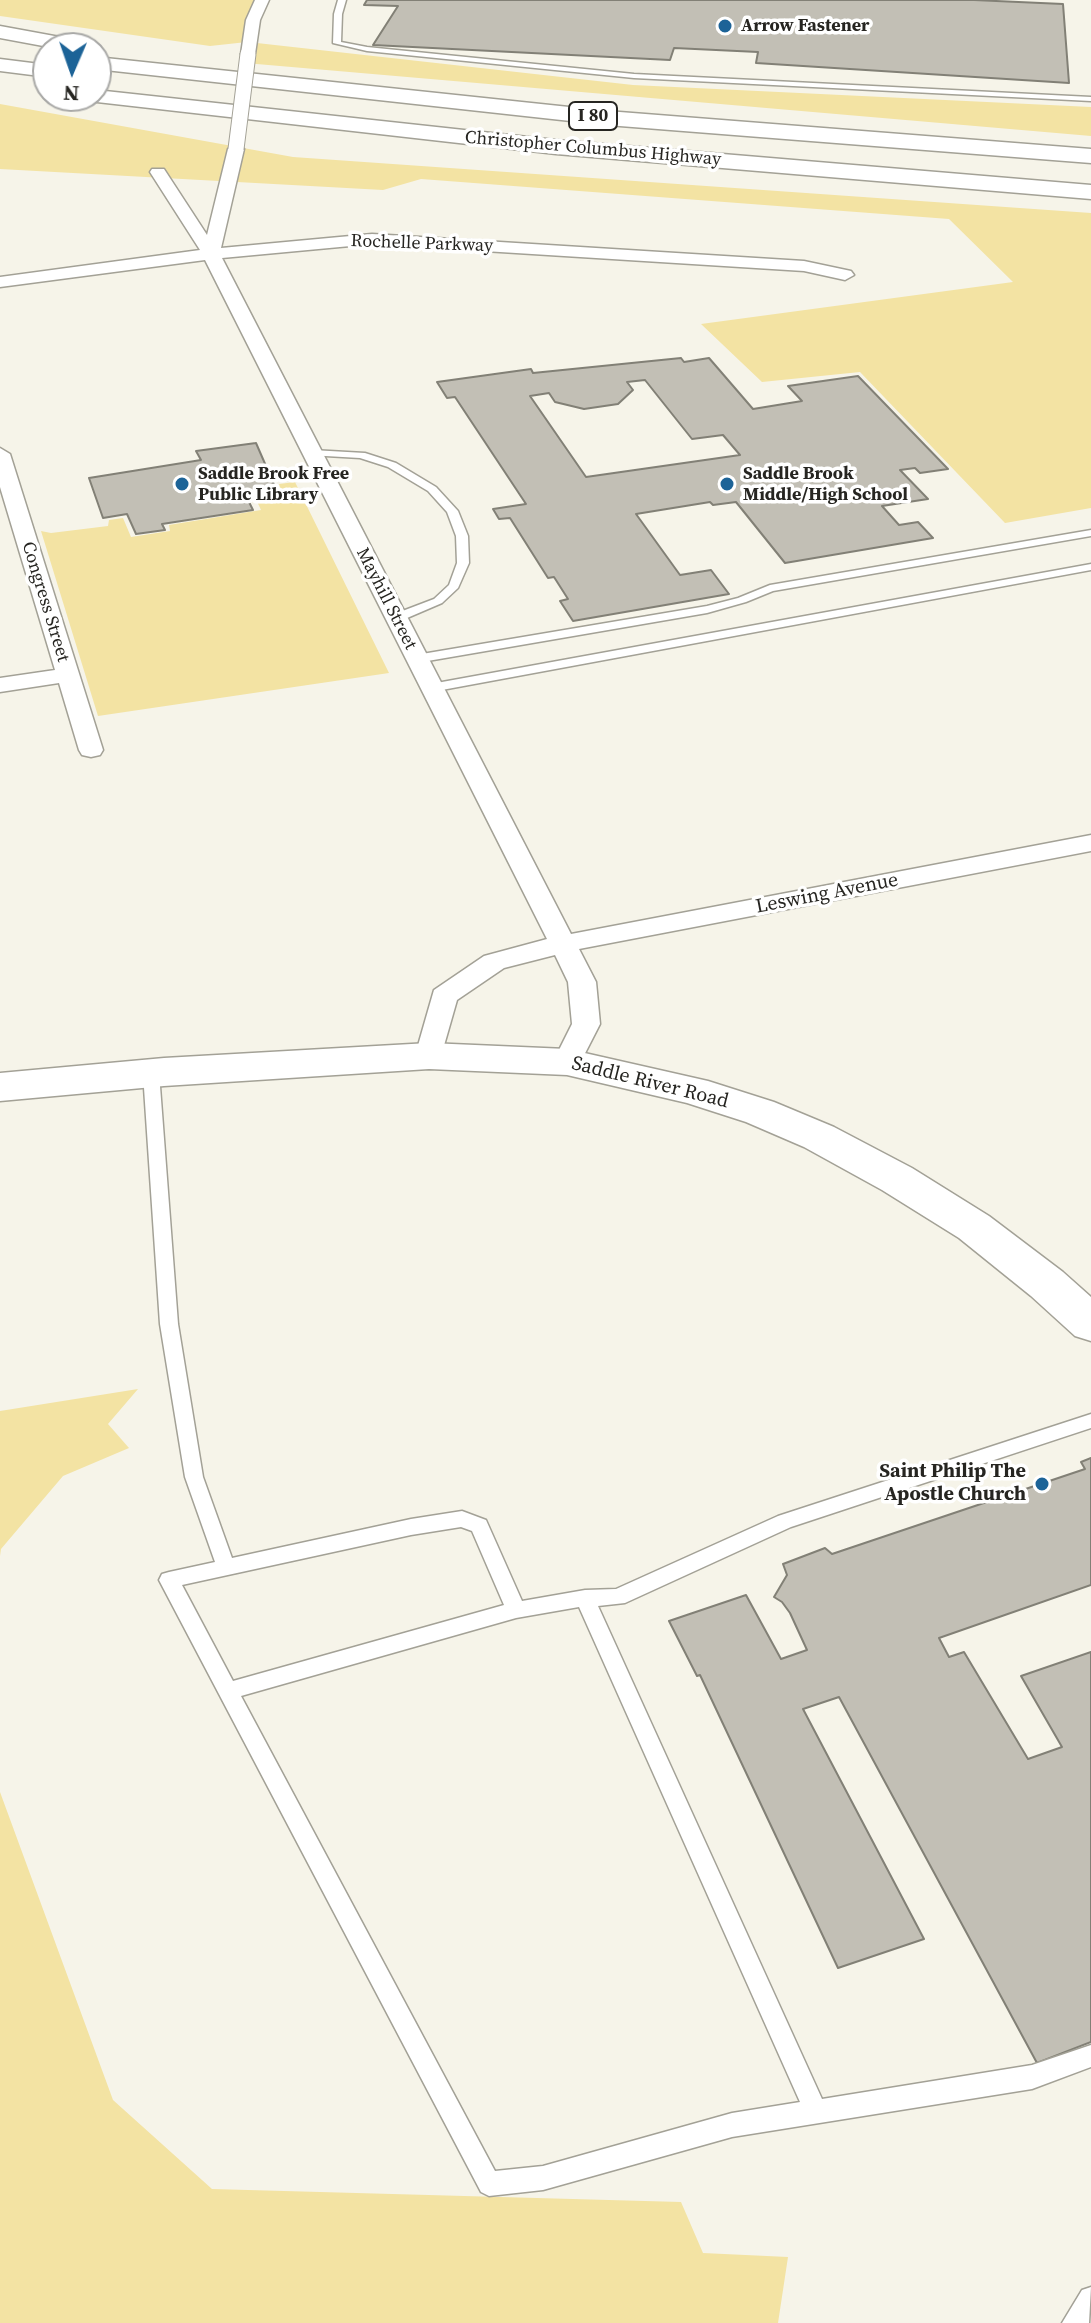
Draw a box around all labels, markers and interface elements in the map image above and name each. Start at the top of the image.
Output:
place label: Arrow Fastener [741,15,869,37]
marker: Arrow Fastener [716,17,734,35]
north arrow [32,32,112,112]
text: N [63,79,80,109]
road number: I 80 [569,102,617,130]
street label: Christopher Columbus Highway [464,127,722,171]
street label: Rochelle Parkway [350,231,494,257]
place label: Saddle Brook Free Public Library [198,463,349,506]
place label: Saddle Brook Middle/High School [743,463,908,506]
marker: Saddle Brook Free Public Library [173,475,191,493]
marker: Saddle Brook Middle/High School [718,475,736,493]
street label: Congress Street [16,539,74,665]
street label: Mayhill Street [351,544,421,654]
street label: Leswing Avenue [754,868,900,920]
street label: Saddle River Road [569,1052,731,1114]
place label: Saint Philip The Apostle Church [879,1460,1026,1507]
marker: Saint Philip The Apostle Church [1033,1475,1051,1493]

